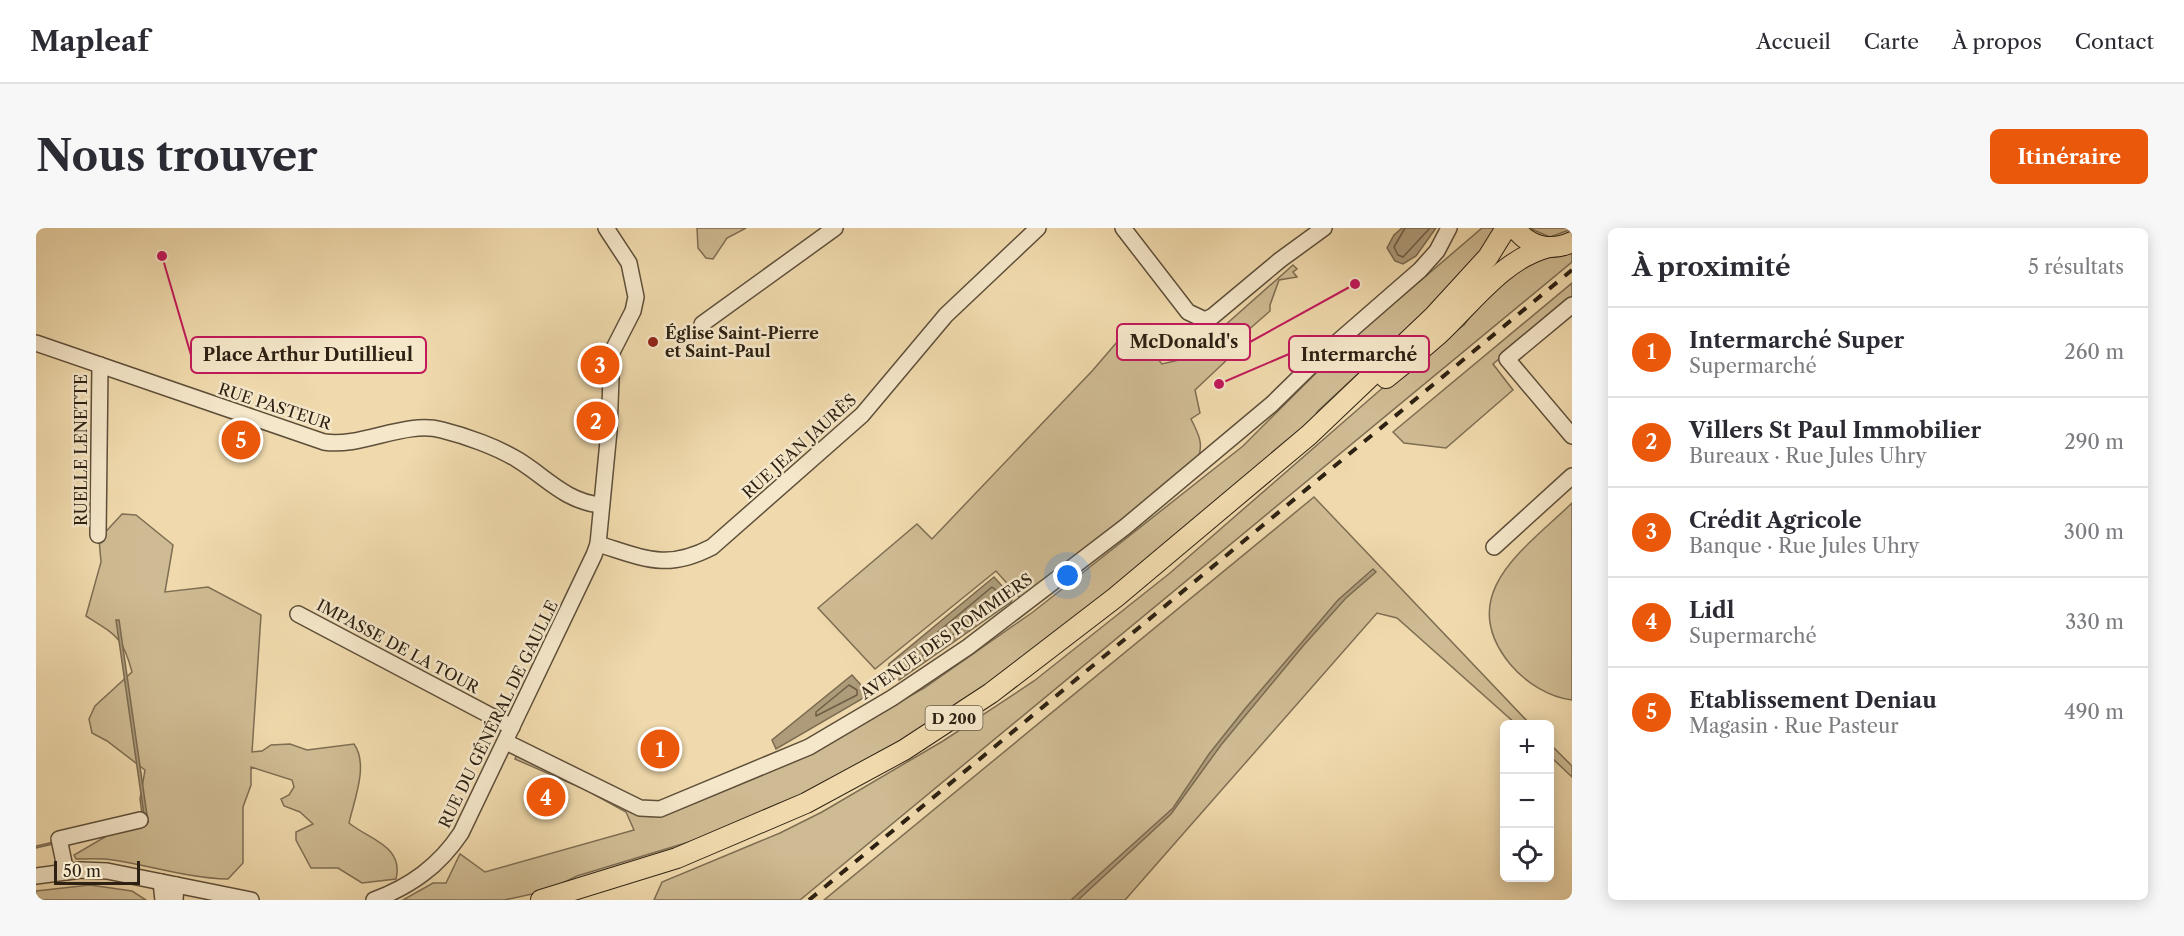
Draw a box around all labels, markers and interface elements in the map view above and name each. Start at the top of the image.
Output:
text: Mapleaf [30,24,149,58]
text: Accueil [1756,29,1831,54]
text: Carte [1864,29,1919,54]
text: À propos [1952,29,2042,54]
text: Contact [2075,29,2154,54]
button: Itinéraire [1990,129,2148,184]
text: Nous trouver [36,130,318,182]
text: À proximité [1632,251,1791,283]
text: 5 résultats [2028,255,2124,279]
place label: Église Saint-Pierre et Saint-Paul [665,323,819,361]
callout: McDonald's [1117,324,1250,360]
text: Intermarché Super [1689,327,1904,354]
text: McDonald's [1130,331,1238,353]
marker: Église Saint-Pierre et Saint-Paul [646,335,660,349]
callout: Intermarché [1289,336,1429,372]
callout: Place Arthur Dutillieul [191,337,426,373]
text: 1 [1647,340,1656,364]
text: 260 m [2064,340,2124,364]
pin: 3 [580,342,620,388]
text: Place Arthur Dutillieul [203,344,413,366]
text: Intermarché [1301,344,1418,366]
text: Supermarché [1689,354,1817,378]
street label: RUELLE LENETTE [71,374,91,526]
street label: RUE PASTEUR [216,378,335,434]
street label: RUE JEAN JAURÈS [738,389,860,503]
pin: 2 [576,398,616,444]
text: Villers St Paul Immobilier [1689,417,1981,444]
pin: 5 [222,418,260,462]
text: 2 [1646,430,1657,454]
text: 290 m [2064,430,2124,454]
text: Bureaux · Rue Jules Uhry [1689,444,1927,468]
text: Crédit Agricole [1689,507,1862,534]
text: 3 [1646,520,1657,544]
text: 300 m [2064,520,2124,544]
text: Banque · Rue Jules Uhry [1689,534,1919,558]
your location [1053,561,1082,590]
street label: AVENUE DES POMMIERS [855,569,1036,704]
street label: IMPASSE DE LA TOUR [313,595,484,698]
street label: RUE DU GÉNÉRAL DE GAULLE [434,597,562,831]
text: Lidl [1689,597,1734,624]
text: 4 [1646,610,1657,634]
text: 330 m [2065,610,2124,634]
text: Supermarché [1689,624,1817,648]
text: Etablissement Deniau [1689,687,1937,714]
text: 5 [1646,700,1657,724]
text: 490 m [2064,700,2124,724]
road number: D 200 [926,706,982,730]
text: Magasin · Rue Pasteur [1689,714,1899,738]
map controls [1500,720,1554,882]
button: + [1500,720,1554,774]
pin: 1 [640,726,680,772]
pin: 4 [526,774,566,820]
button: − [1500,774,1554,828]
button: locate [1500,828,1554,882]
scale bar [54,858,140,886]
text: 50 m [63,861,101,881]

